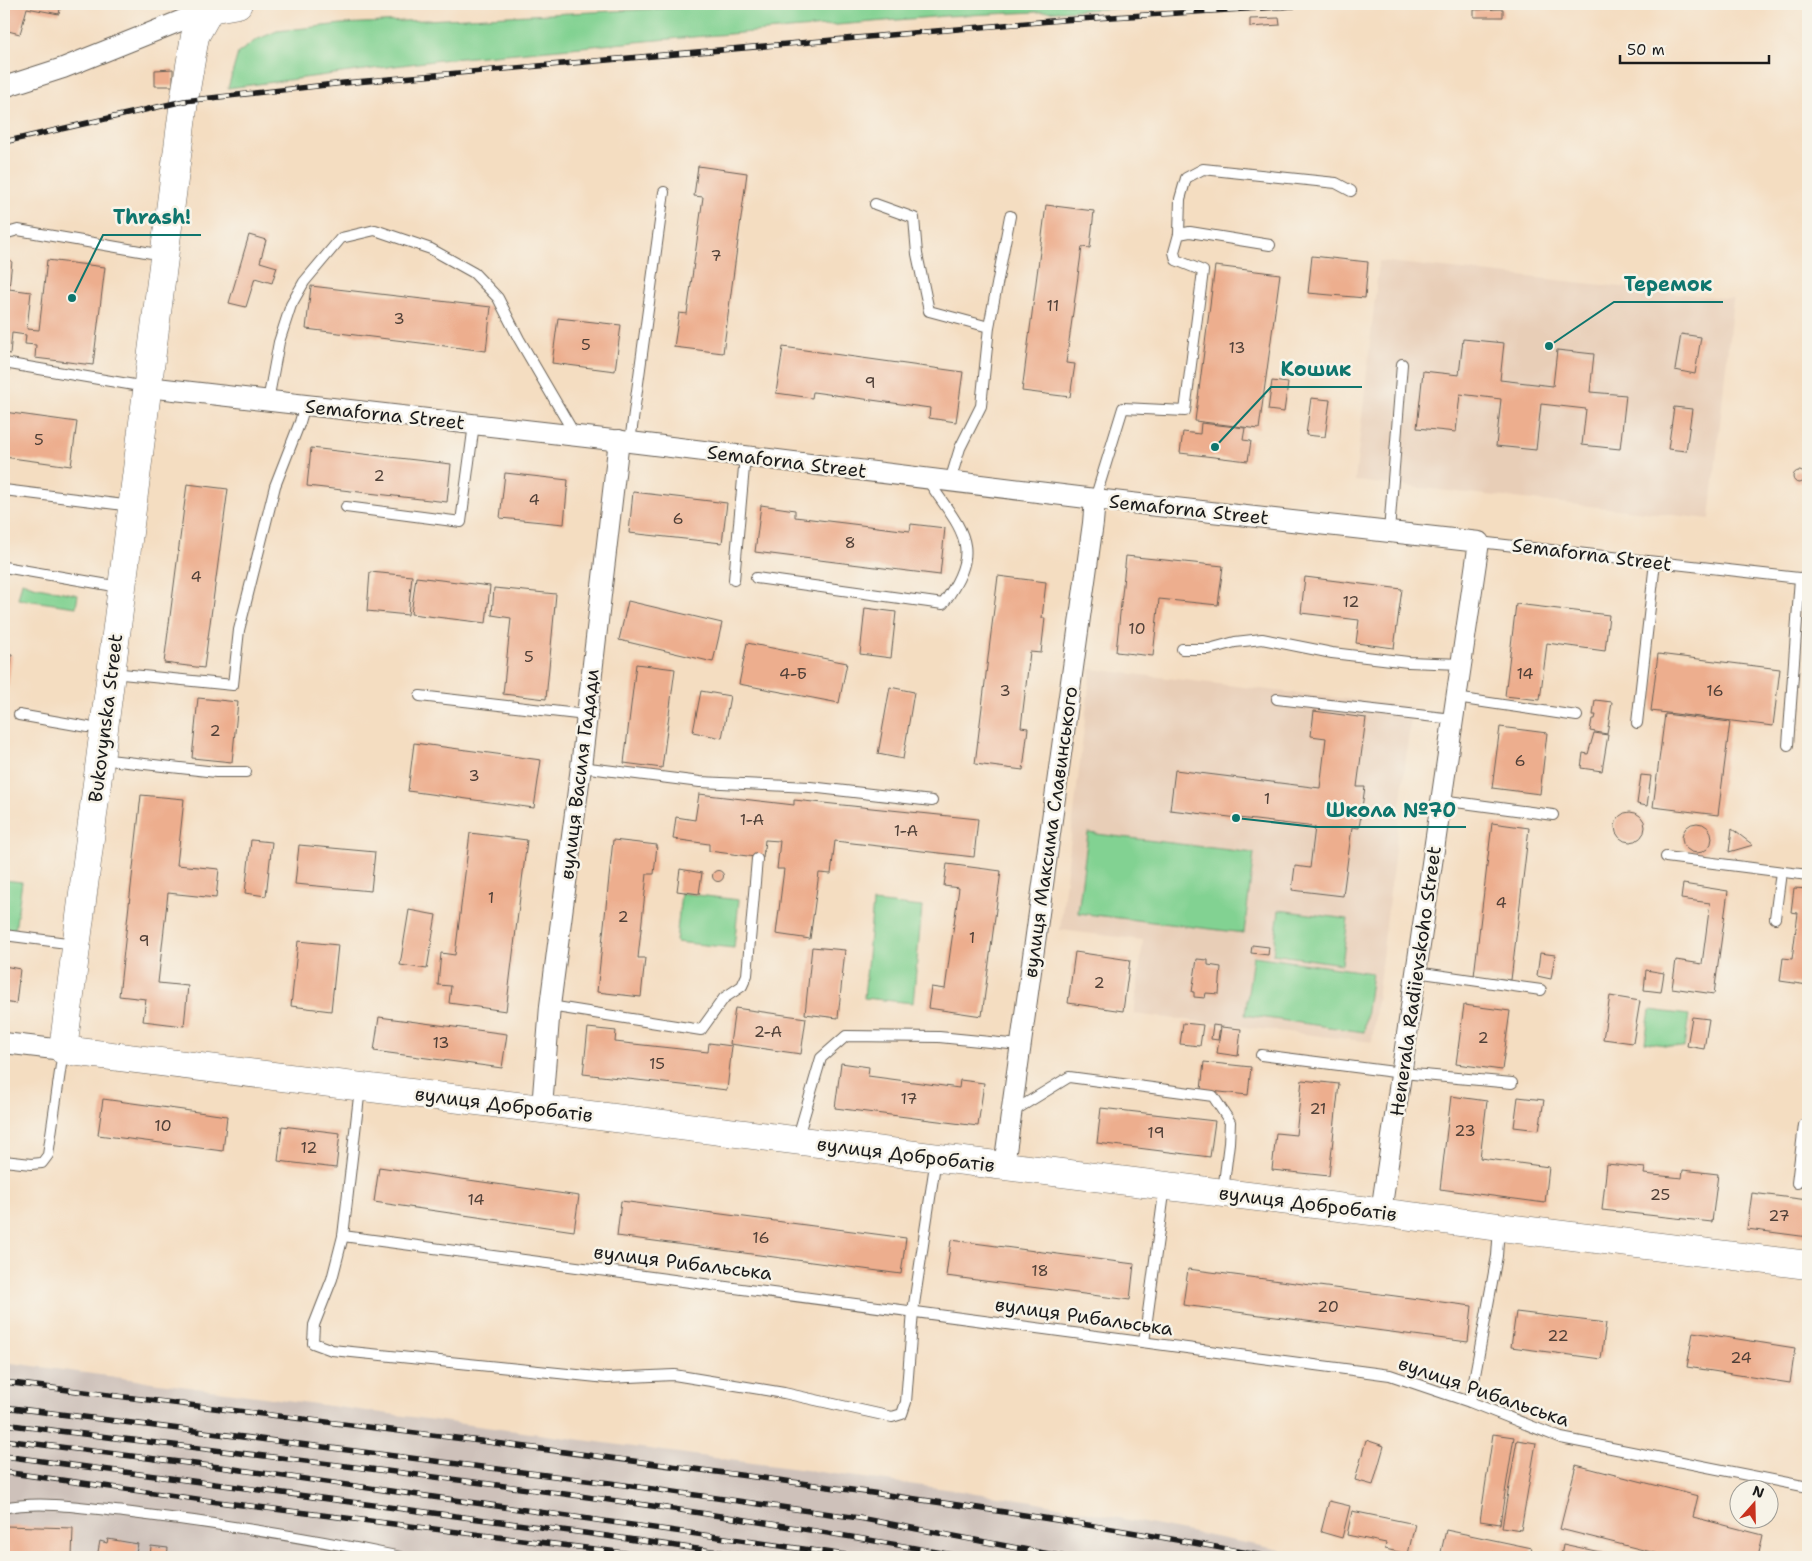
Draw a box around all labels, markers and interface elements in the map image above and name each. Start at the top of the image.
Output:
scale bar [1620,32,1768,64]
text: 50 m [1627,40,1665,60]
callout: Thrash! [103,200,201,235]
text: Thrash! [113,204,191,230]
house number: 7 [710,245,722,266]
callout: Теремок [1614,267,1723,302]
text: Теремок [1624,271,1713,297]
house number: 11 [1047,295,1059,316]
house number: 3 [393,308,405,329]
house number: 5 [581,334,591,355]
house number: 13 [1228,337,1246,358]
callout: Кошик [1271,352,1362,387]
text: Кошик [1281,356,1352,382]
house number: 9 [864,372,876,393]
street label: Semaforna Street [304,394,466,435]
house number: 5 [34,429,44,450]
street label: Semaforna Street [706,439,868,484]
house number: 2 [373,465,385,486]
house number: 4 [528,489,540,510]
street label: Semaforna Street [1108,489,1270,530]
house number: 6 [672,508,684,529]
house number: 8 [844,532,856,553]
street label: Semaforna Street [1511,532,1673,577]
house number: 4 [190,566,202,587]
house number: 12 [1342,591,1360,612]
house number: 10 [1128,618,1146,639]
street label: Bukovynska Street [83,632,128,804]
house number: 5 [524,646,534,667]
house number: 4-Б [779,663,807,684]
house number: 14 [1516,663,1534,684]
street label: вулиця Василя Гадади [554,667,605,881]
house number: 3 [999,680,1011,701]
house number: 16 [1706,680,1724,701]
street label: вулиця Максима Славинського [1018,685,1083,979]
house number: 2 [209,720,221,741]
house number: 6 [1514,750,1526,771]
house number: 3 [468,765,480,786]
house number: 1 [1264,788,1270,809]
callout: Школа №70 [1315,792,1466,827]
text: Школа №70 [1326,797,1456,823]
house number: 1-А [740,809,764,830]
house number: 1-А [894,820,918,841]
street label: Henerala Radiievskoho Street [1384,844,1447,1118]
house number: 1 [488,887,494,908]
house number: 4 [1495,892,1507,913]
house number: 2 [617,906,629,927]
house number: 1 [969,927,975,948]
house number: 9 [138,930,150,951]
house number: 2 [1093,972,1105,993]
house number: 2-А [754,1021,782,1042]
house number: 2 [1477,1027,1489,1048]
house number: 13 [432,1032,450,1053]
house number: 15 [649,1053,665,1074]
street label: вулиця Добробатів [414,1081,594,1128]
house number: 17 [900,1088,918,1109]
house number: 21 [1309,1098,1327,1119]
house number: 10 [154,1115,172,1136]
house number: 23 [1454,1120,1476,1141]
house number: 19 [1147,1122,1165,1143]
street label: вулиця Добробатів [816,1131,996,1178]
house number: 12 [300,1137,318,1158]
street label: вулиця Добробатів [1218,1180,1398,1227]
house number: 25 [1650,1184,1670,1205]
house number: 14 [467,1189,485,1210]
house number: 27 [1768,1205,1790,1226]
house number: 16 [752,1227,770,1248]
street label: вулиця Рибальська [592,1239,774,1286]
house number: 18 [1031,1260,1049,1281]
street label: вулиця Рибальська [993,1292,1175,1341]
house number: 20 [1317,1296,1339,1317]
house number: 22 [1547,1325,1569,1346]
house number: 24 [1730,1347,1752,1368]
street label: вулиця Рибальська [1395,1350,1573,1433]
north arrow [1730,1478,1780,1528]
text: N [1750,1481,1767,1502]

